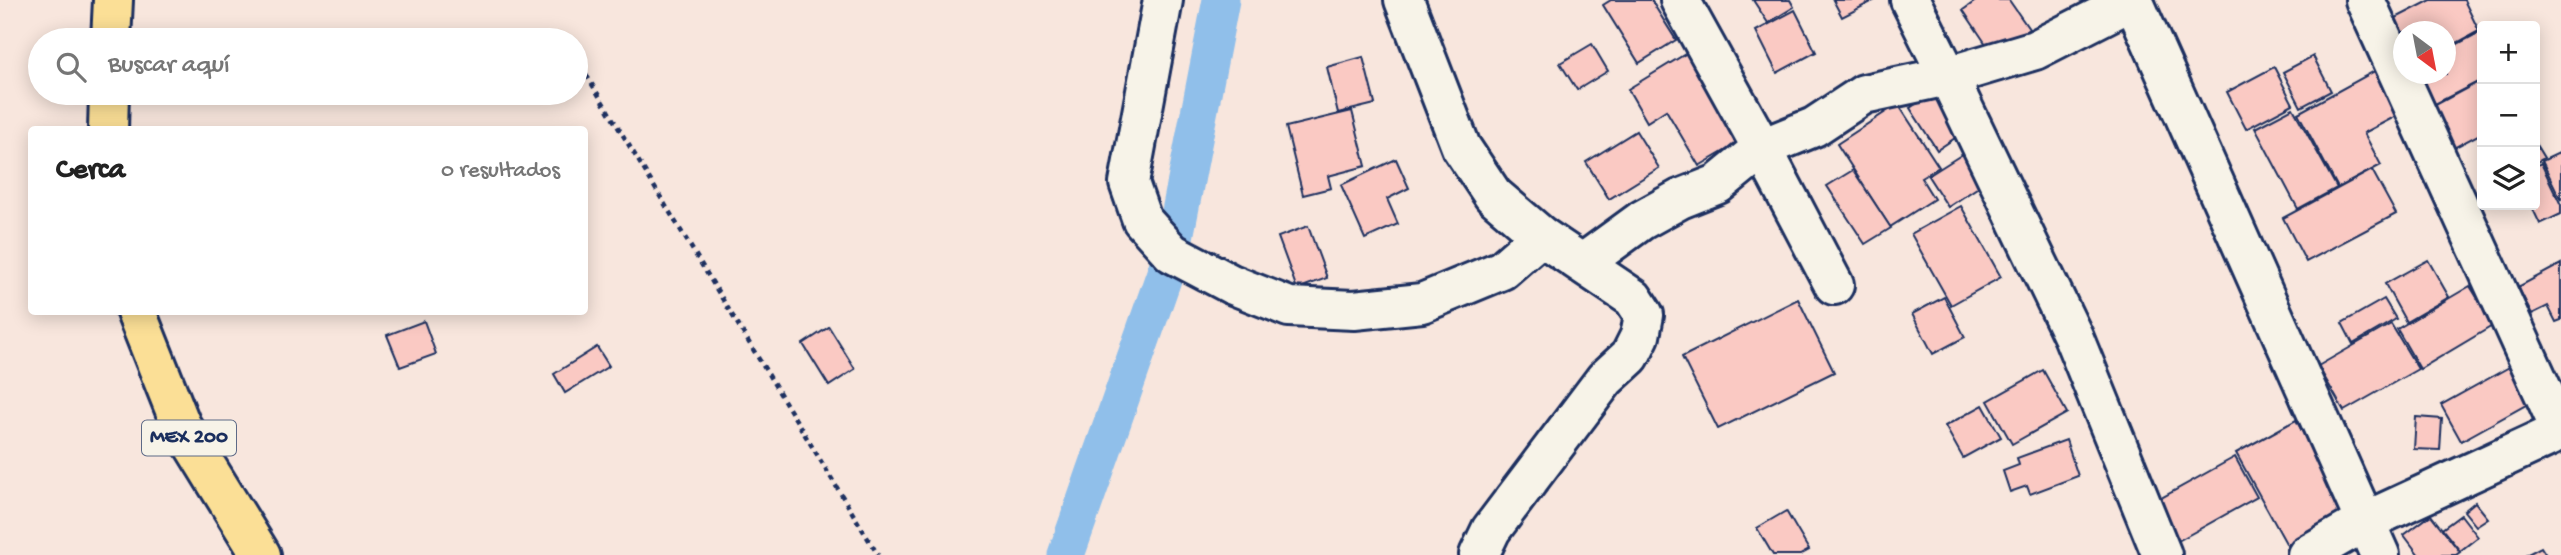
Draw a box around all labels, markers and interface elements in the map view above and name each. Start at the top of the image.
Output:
north arrow [2393,21,2456,84]
map controls [2477,21,2540,210]
button: + [2477,21,2540,84]
search box [28,28,588,105]
icon: search [52,48,90,86]
text: Buscar aquí [108,51,230,82]
button: − [2477,84,2540,147]
button: layers [2477,147,2540,210]
text: Cerca [56,154,125,189]
text: 0 resultados [441,158,560,185]
road number: MEX 200 [142,420,236,456]

